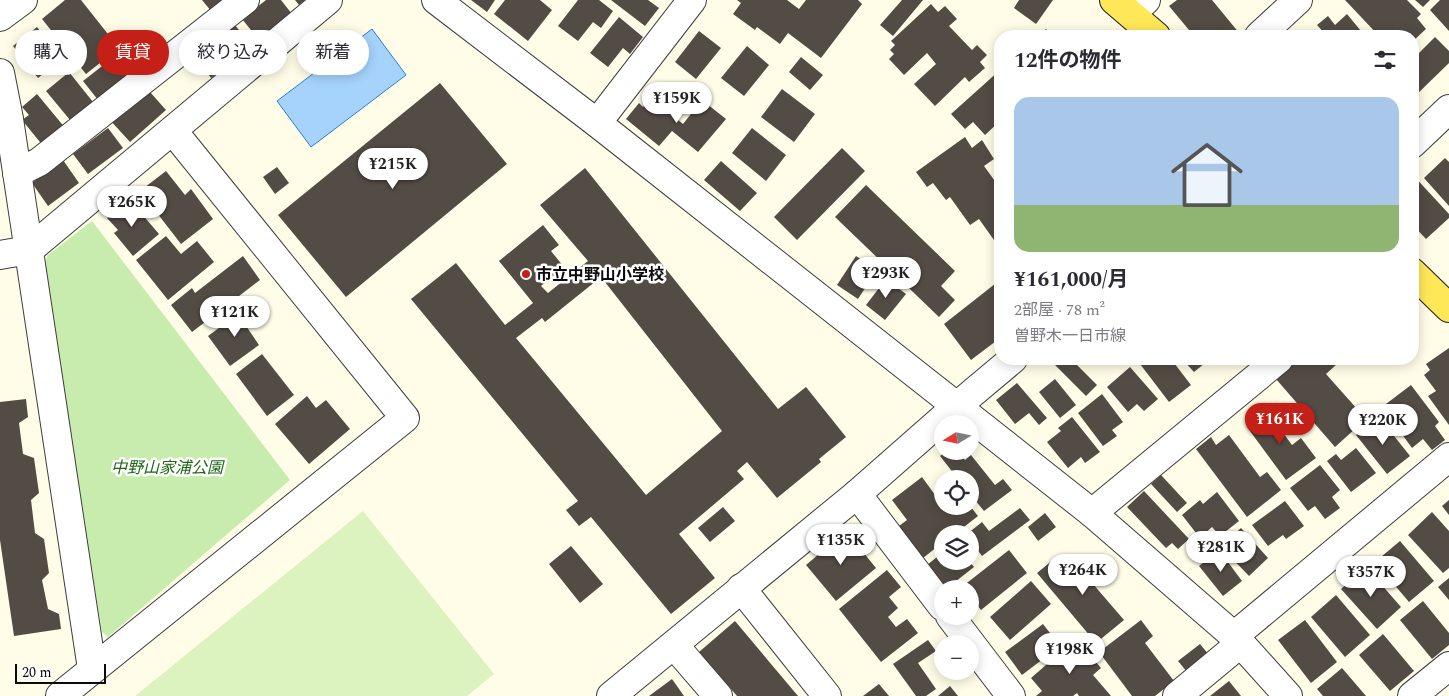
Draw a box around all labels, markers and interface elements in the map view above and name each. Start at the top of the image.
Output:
chip: 購入 [15,30,87,75]
chip: 賃貸 [97,30,169,75]
chip: 絞り込み [179,30,287,75]
chip: 新着 [297,30,369,75]
text: 12件の物件 [1014,45,1122,77]
icon: filters [1371,46,1399,74]
pin: ¥159K [642,82,712,124]
text: ¥159K [653,86,701,110]
icon: home [1162,130,1252,220]
pin: ¥215K [358,148,428,190]
text: ¥215K [369,152,417,176]
pin: ¥265K [97,186,167,228]
text: ¥265K [108,190,156,214]
pin: ¥293K [851,256,921,299]
text: ¥293K [862,261,910,285]
place label: 市立中野山小学校 [536,263,664,287]
text: ¥161,000/月 [1014,264,1128,296]
marker: 市立中野山小学校 [520,268,532,280]
pin: ¥121K [200,296,270,338]
text: 2部屋 · 78 m² [1014,298,1105,322]
text: ¥121K [211,300,259,324]
text: 曽野木一日市線 [1014,324,1126,348]
pin: ¥161K [1245,402,1315,445]
pin: ¥220K [1348,404,1418,446]
text: ¥161K [1256,407,1304,431]
text: ¥220K [1359,408,1407,432]
north arrow [934,415,979,460]
map controls [934,415,979,680]
park label: 中野山家浦公園 [111,456,225,480]
button: locate [934,470,979,515]
pin: ¥135K [806,524,876,566]
button: layers [934,525,979,570]
text: ¥135K [817,528,865,552]
pin: ¥281K [1186,530,1256,573]
text: ¥281K [1197,535,1245,559]
pin: ¥264K [1048,554,1118,596]
pin: ¥357K [1336,556,1406,598]
text: ¥264K [1059,558,1107,582]
text: ¥357K [1347,560,1395,584]
button: + [934,580,979,625]
pin: ¥198K [1035,632,1105,675]
button: − [934,635,979,680]
text: ¥198K [1046,637,1094,661]
scale bar [15,661,106,684]
text: 20 m [22,662,52,683]

